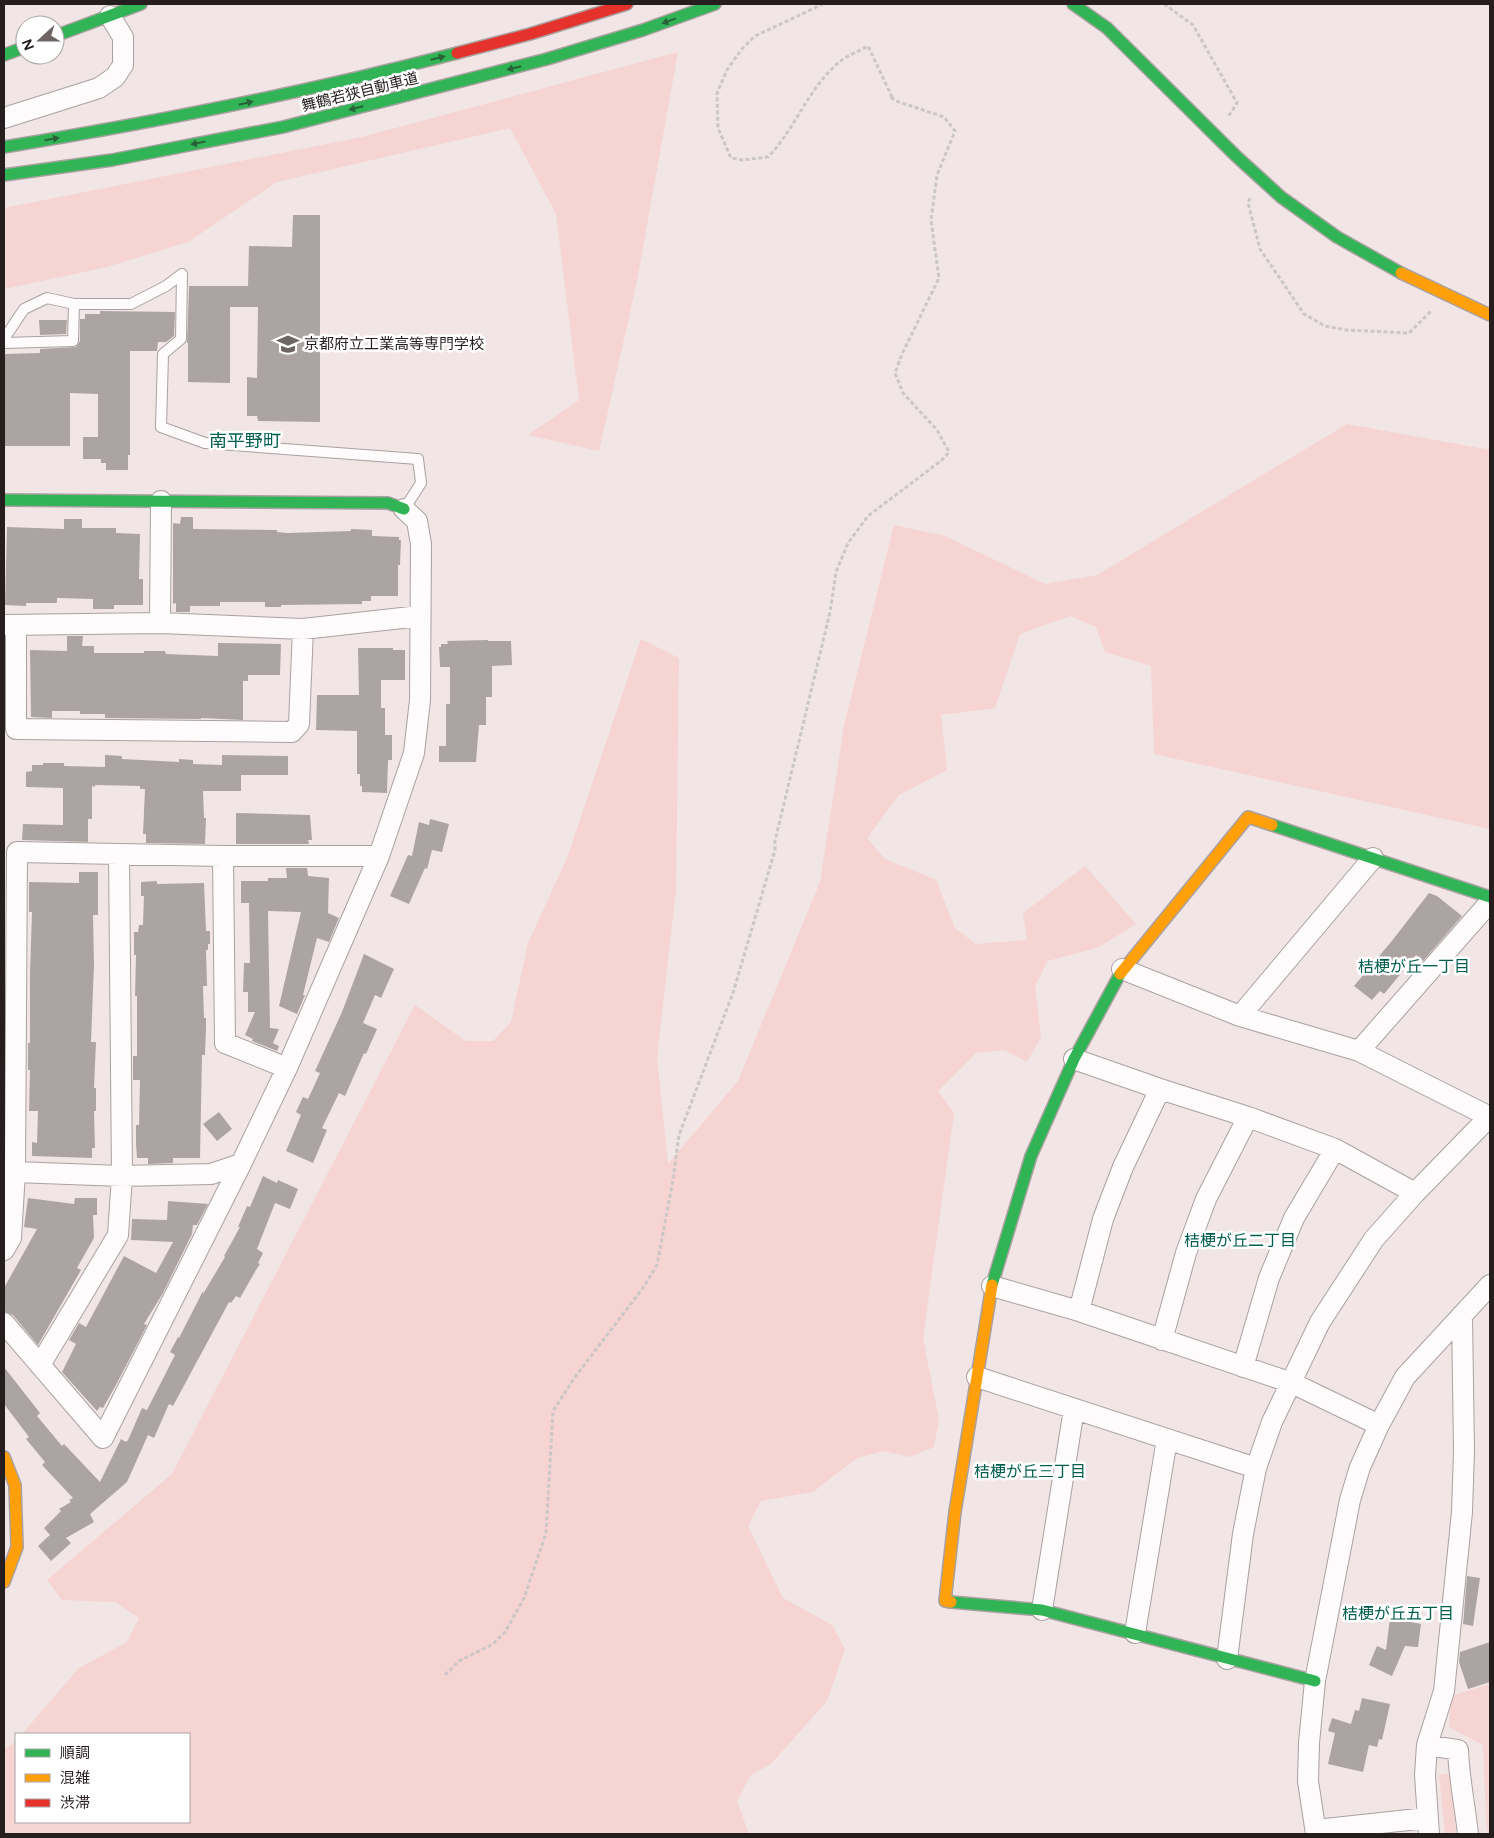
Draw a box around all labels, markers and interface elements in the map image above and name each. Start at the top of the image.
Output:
north arrow [15,15,65,65]
one-way arrow [661,17,676,25]
text: N [18,36,38,53]
one-way arrow [431,54,446,62]
one-way arrow [506,64,521,72]
street label: 舞鶴若狭自動車道 [300,69,420,115]
one-way arrow [239,99,254,107]
one-way arrow [349,105,364,113]
one-way arrow [44,135,60,143]
one-way arrow [189,140,205,148]
school or university icon: 京都府立工業高等専門学校 [275,331,301,357]
place label: 京都府立工業高等専門学校 [304,335,484,353]
district label: 南平野町 [209,430,281,452]
district label: 桔梗が丘一丁目 [1358,957,1470,976]
district label: 桔梗が丘二丁目 [1184,1231,1296,1250]
district label: 桔梗が丘三丁目 [974,1462,1086,1481]
district label: 桔梗が丘五丁目 [1342,1604,1454,1623]
legend [15,1733,190,1823]
text: 順調 [60,1744,90,1762]
text: 混雑 [60,1769,90,1787]
text: 渋滞 [60,1794,90,1812]

